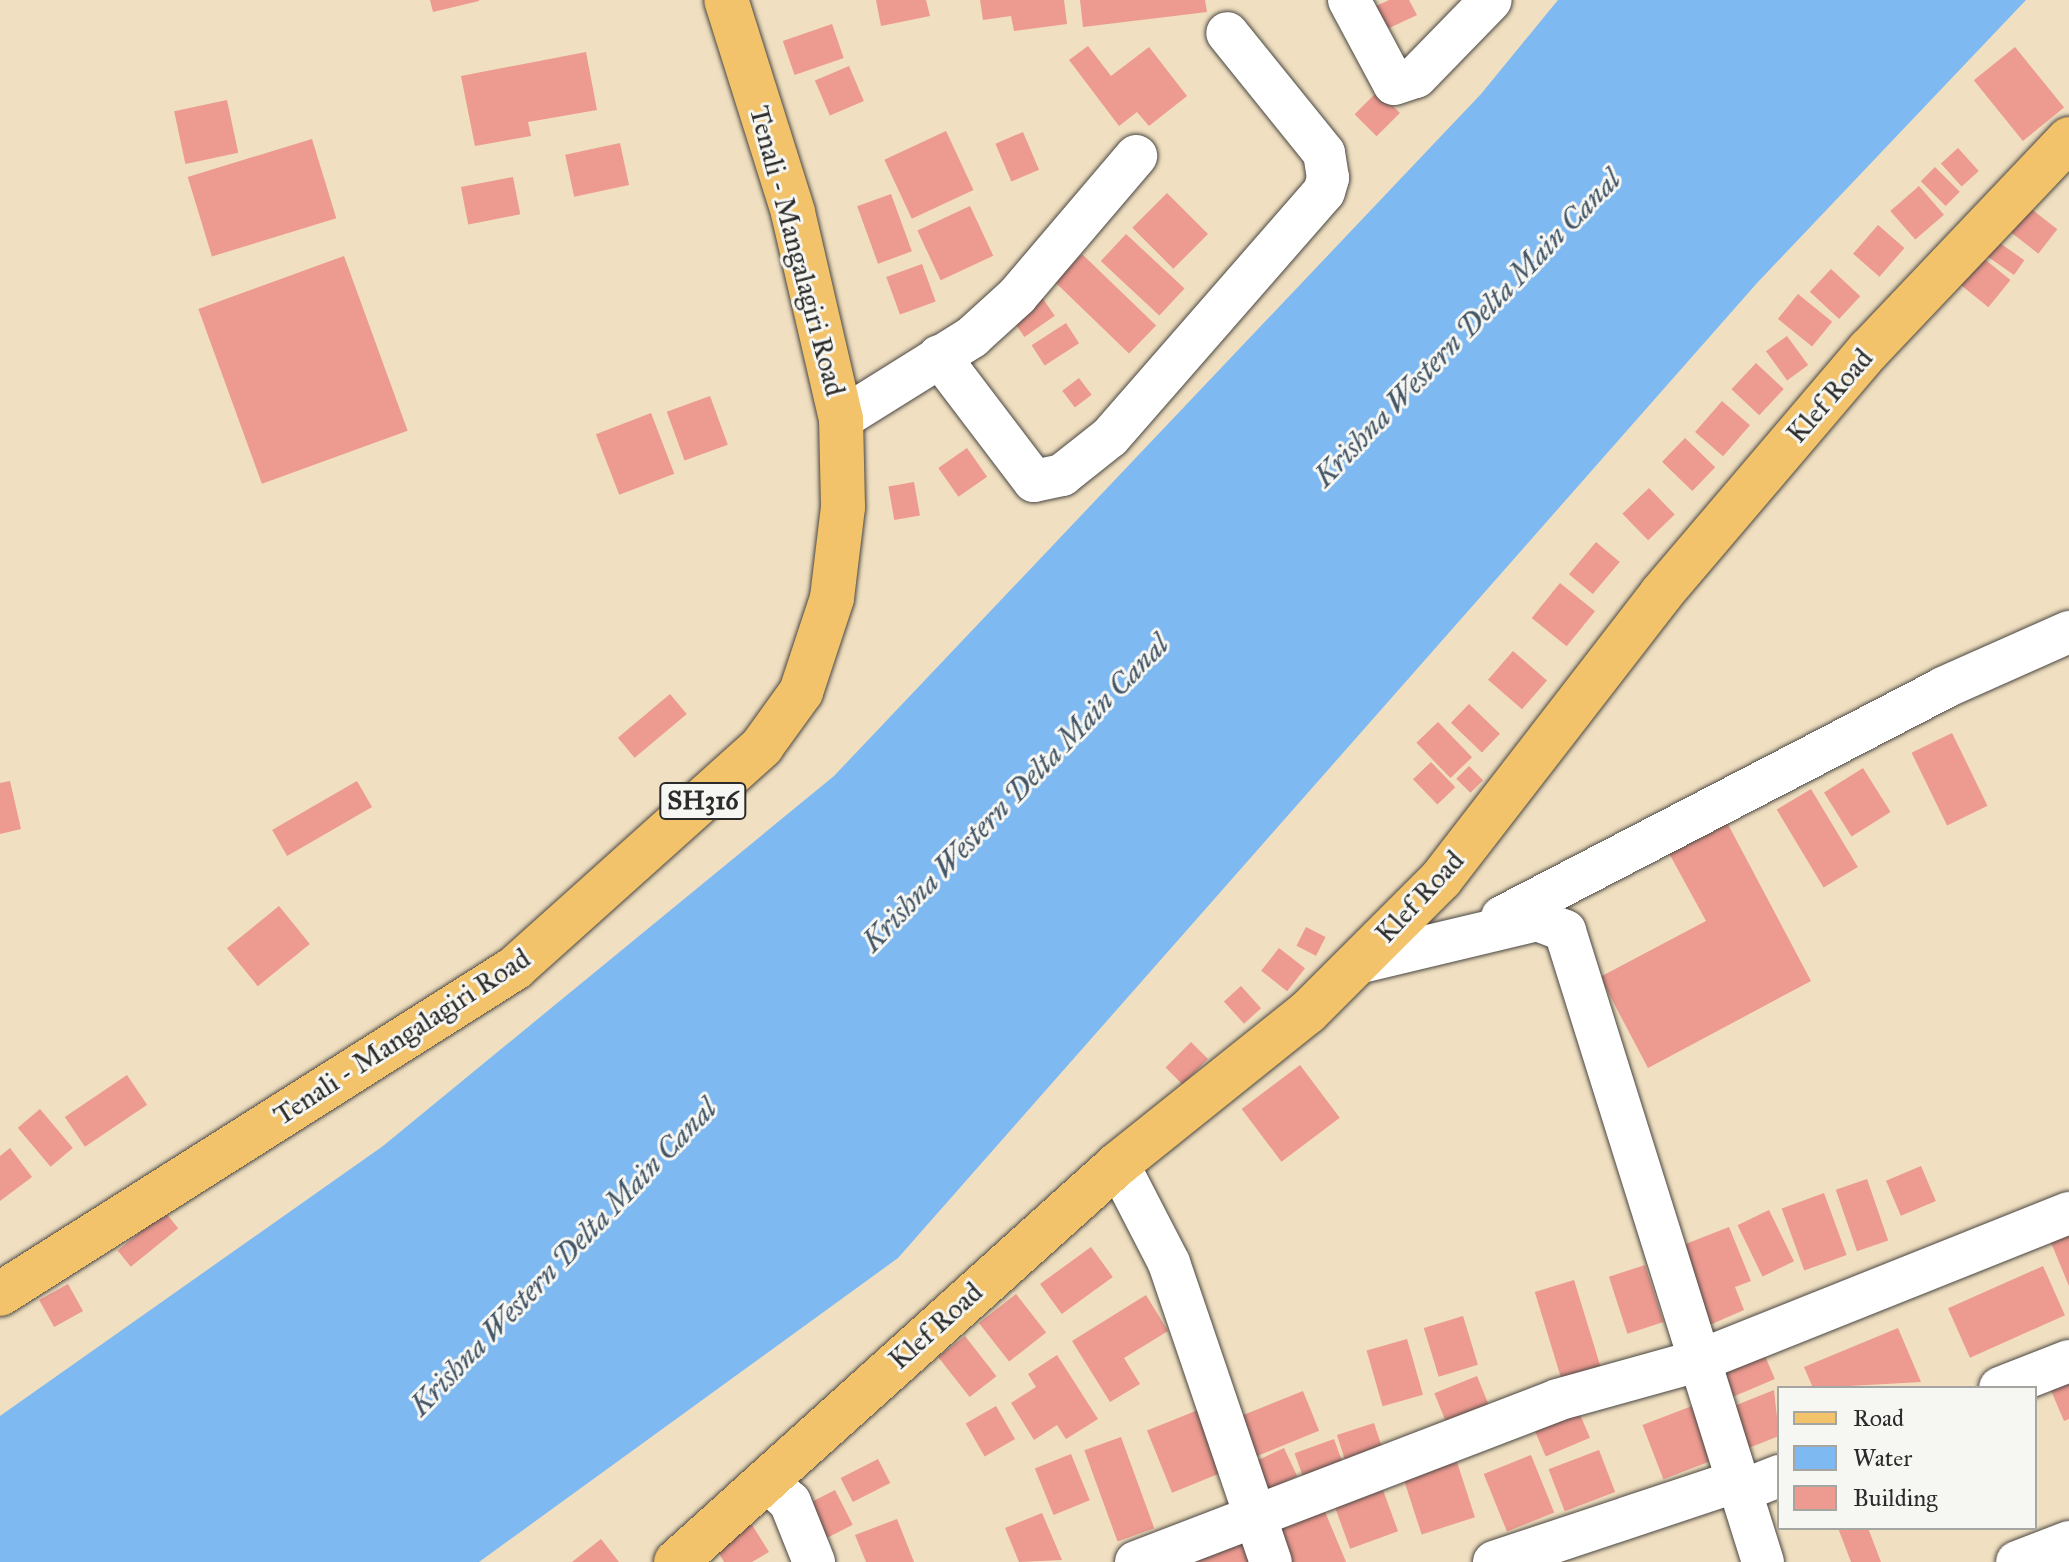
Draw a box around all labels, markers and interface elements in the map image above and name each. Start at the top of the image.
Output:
street label: Tenali - Mangalagiri Road [742,102,852,400]
water label: Krishna Western Delta Main Canal [1306,162,1628,494]
street label: Klef Road [1780,342,1880,450]
water label: Krishna Western Delta Main Canal [854,627,1176,959]
road number: SH316 [659,779,747,823]
street label: Klef Road [1369,844,1471,950]
street label: Tenali - Mangalagiri Road [267,941,537,1133]
water label: Krishna Western Delta Main Canal [402,1091,724,1423]
street label: Klef Road [882,1275,990,1377]
legend [1777,1386,2037,1530]
text: Road [1853,1403,1904,1433]
text: Water [1853,1443,1912,1473]
text: Building [1853,1483,1938,1513]

